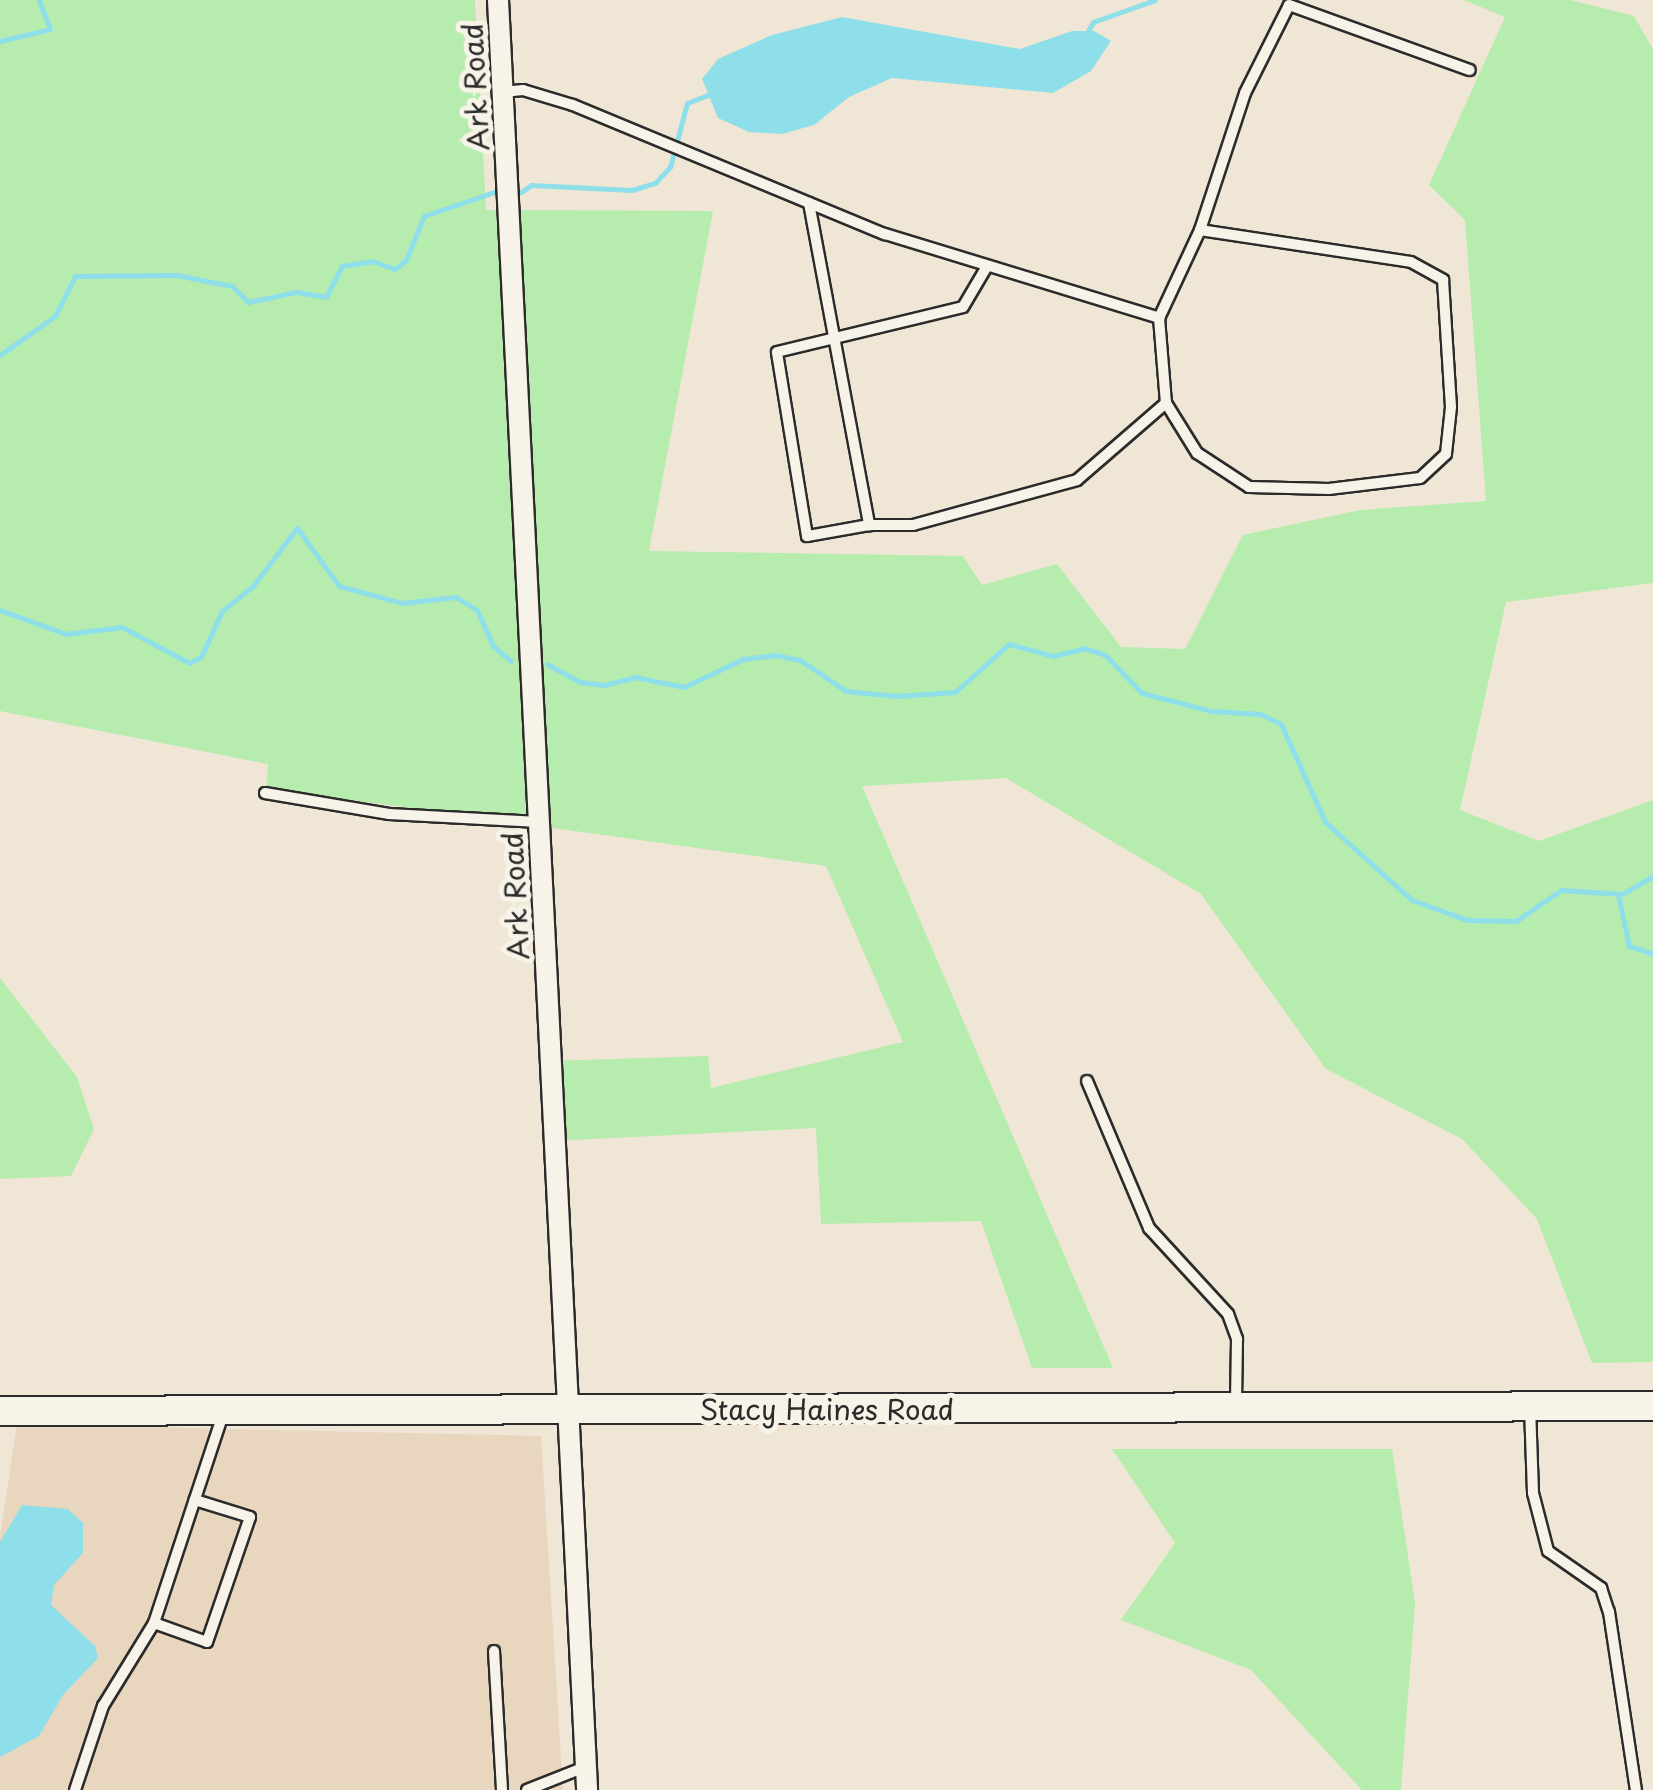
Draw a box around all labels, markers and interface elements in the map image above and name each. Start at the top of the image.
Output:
street label: Ark Road [455,22,495,152]
street label: Ark Road [495,831,535,961]
street label: Stacy Haines Road [700,1392,954,1426]

